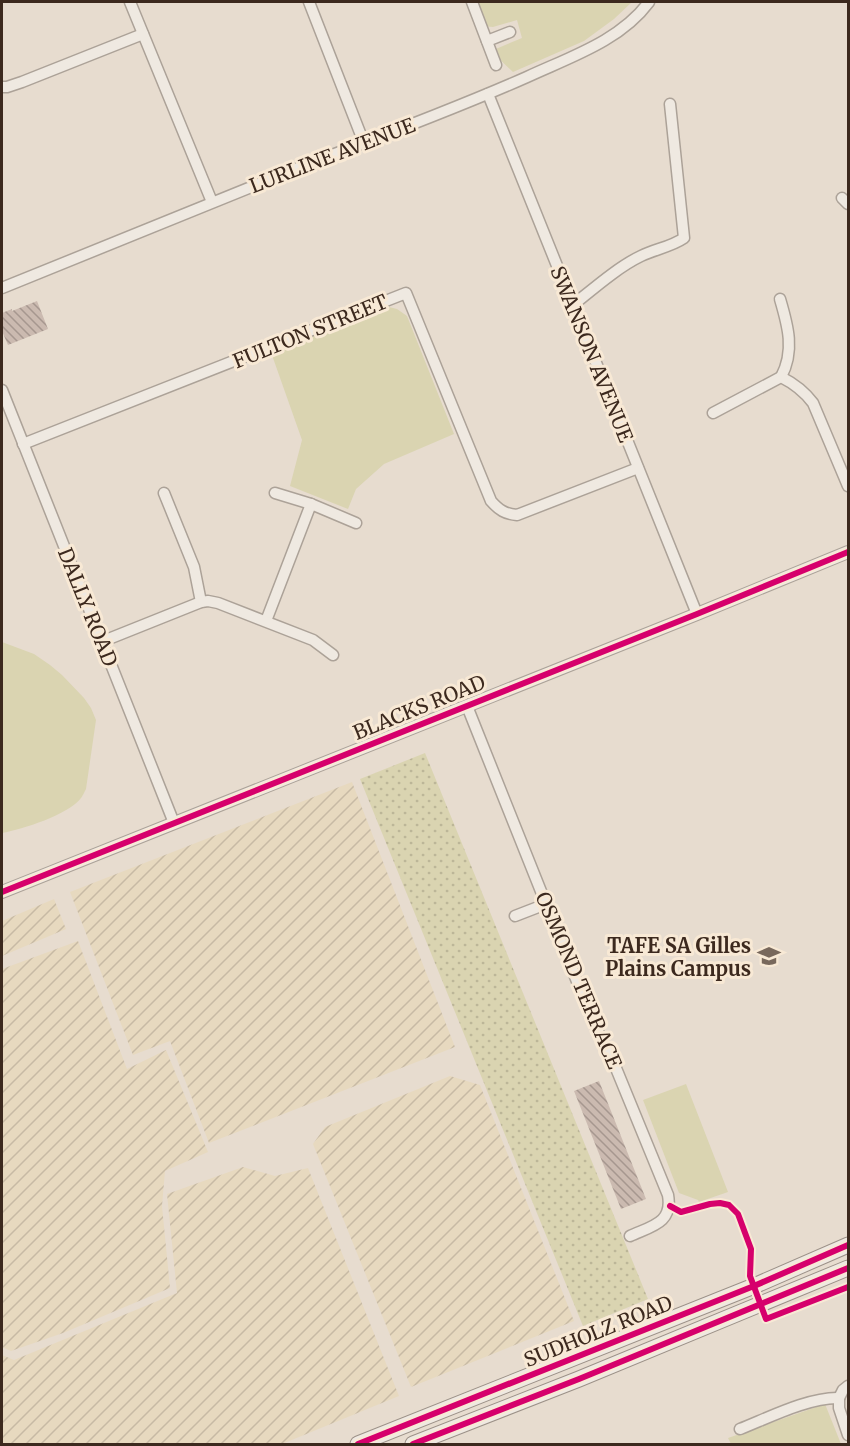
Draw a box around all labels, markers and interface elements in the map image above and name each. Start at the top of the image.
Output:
street label: LURLINE AVENUE [246,112,419,198]
street label: SWANSON AVENUE [545,262,639,446]
street label: FULTON STREET [229,289,391,373]
street label: DALLY ROAD [53,544,123,670]
street label: BLACKS ROAD [349,669,489,745]
street label: OSMOND TERRACE [530,888,628,1072]
place label: TAFE SA Gilles Plains Campus [605,933,751,981]
school or university icon: TAFE SA Gilles Plains Campus [756,943,782,969]
street label: SUDHOLZ ROAD [520,1290,676,1372]

